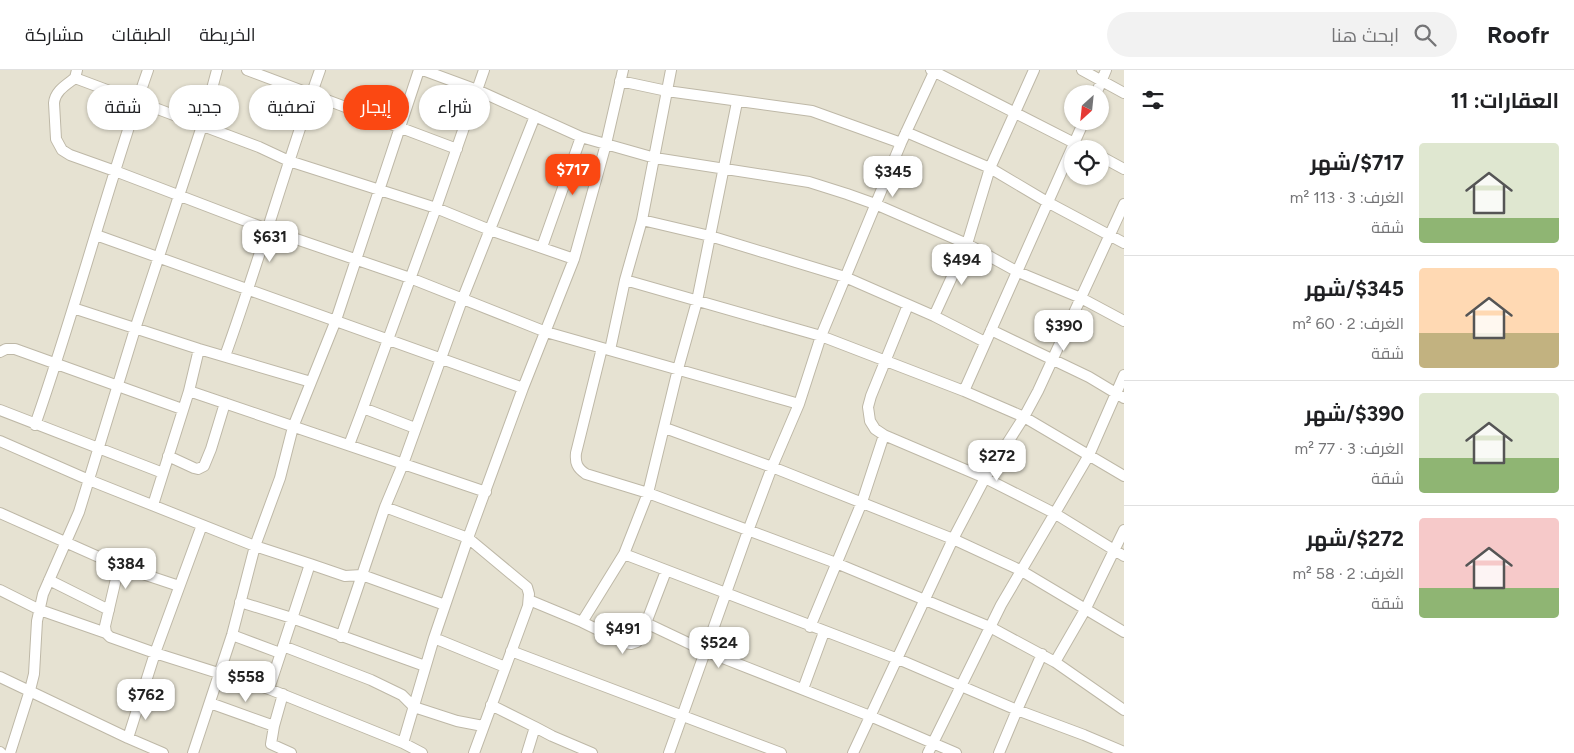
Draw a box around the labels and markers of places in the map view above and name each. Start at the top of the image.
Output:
pin: $717 [543,154,603,196]
pin: $345 [863,156,923,198]
pin: $631 [240,220,300,263]
pin: $494 [932,244,992,286]
pin: $390 [1034,310,1094,352]
pin: $272 [967,440,1027,482]
pin: $384 [96,548,156,590]
pin: $491 [593,612,653,655]
pin: $524 [689,626,749,669]
pin: $558 [216,660,276,703]
pin: $762 [116,678,176,721]

